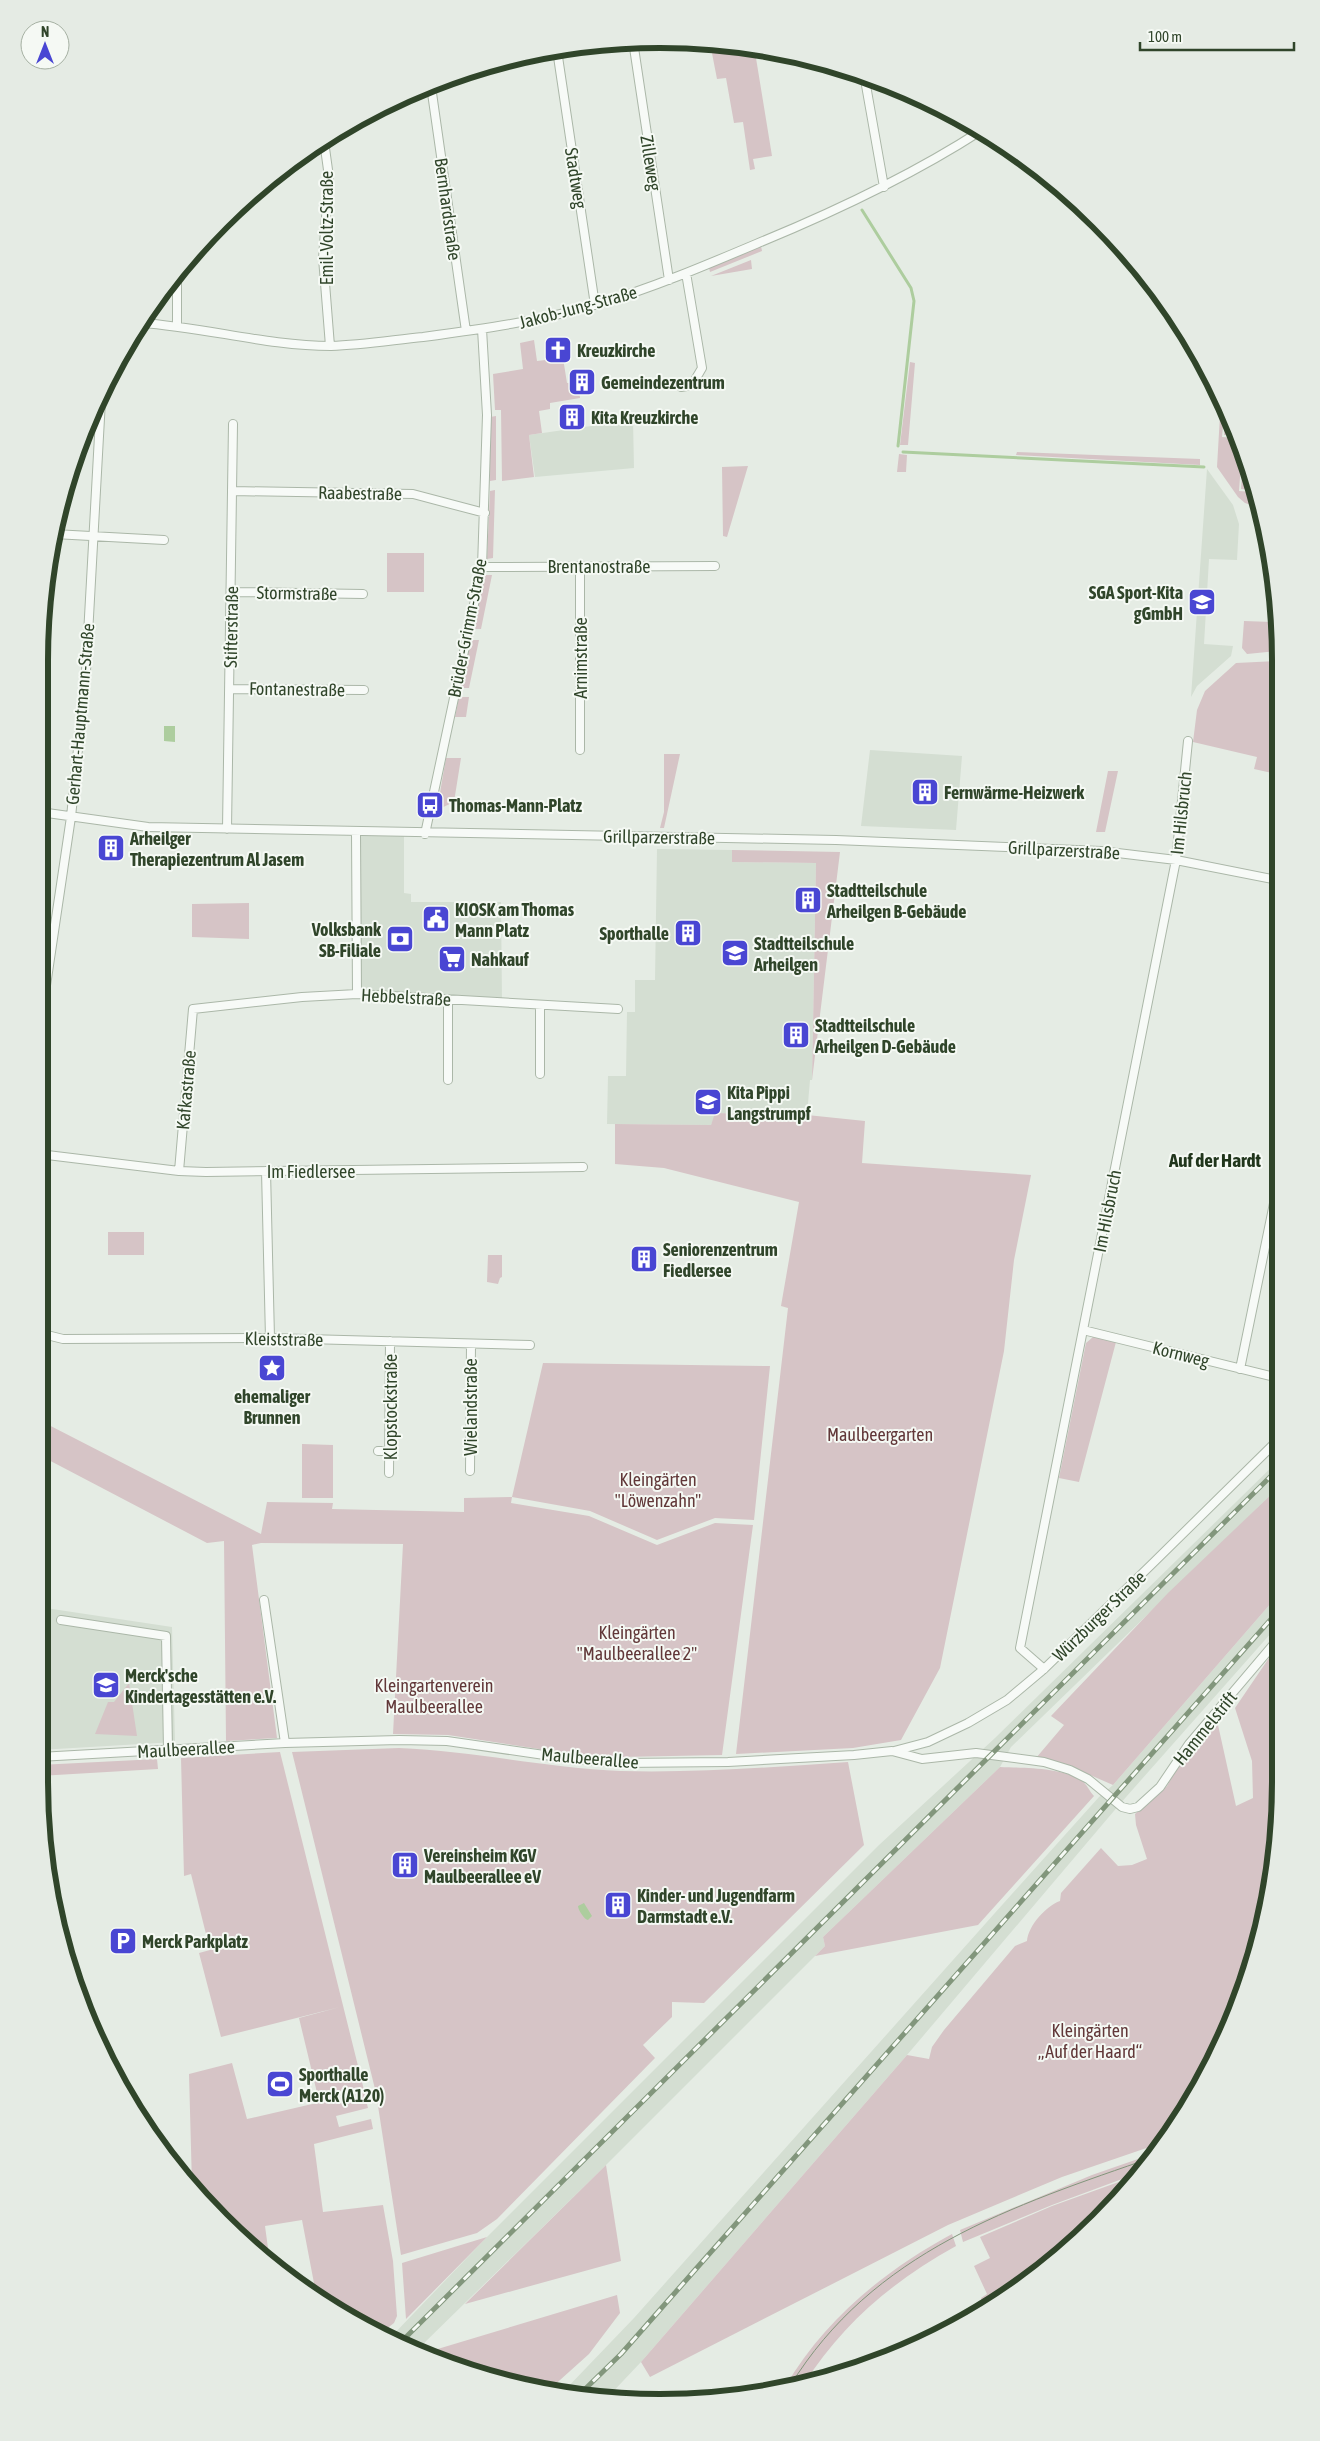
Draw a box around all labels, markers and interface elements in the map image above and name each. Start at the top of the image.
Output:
north arrow [20,20,70,70]
scale bar [1140,20,1294,52]
text: N [41,24,49,40]
text: 100 m [1148,28,1182,45]
street label: Zilleweg [636,134,666,193]
street label: Stadtweg [561,146,591,210]
street label: Bernhardstraße [430,156,466,262]
street label: Emil-Voltz-Straße [316,171,337,285]
street label: Jakob-Jung-Straße [517,281,639,333]
church icon: Kreuzkirche [543,335,573,365]
place label: Kreuzkirche [577,340,655,361]
building icon: Gemeindezentrum [567,367,597,397]
place label: Gemeindezentrum [601,372,725,393]
building icon: Kita Kreuzkirche [557,402,587,432]
place label: Kita Kreuzkirche [591,407,698,428]
street label: Raabestraße [318,482,402,504]
street label: Brentanostraße [548,556,650,577]
street label: Brüder-Grimm-Straße [443,557,491,699]
street label: Stormstraße [256,582,338,604]
place label: SGA Sport-Kita gGmbH [1089,582,1183,624]
street label: Stifterstraße [220,586,242,668]
school or university icon: SGA Sport-Kita gGmbH [1187,587,1217,617]
street label: Arnimstraße [570,617,591,699]
street label: Gerhart-Hauptmann-Straße [62,622,98,806]
street label: Fontanestraße [249,678,345,700]
street label: Im Hilsbruch [1166,770,1196,856]
building icon: Fernwärme-Heizwerk [910,777,940,807]
place label: Fernwärme-Heizwerk [944,782,1085,803]
bus stop icon: Thomas-Mann-Platz [415,790,445,820]
place label: Thomas-Mann-Platz [449,795,582,816]
street label: Grillparzerstraße [603,826,715,848]
place label: Arheilger Therapiezentrum Al Jasem [129,828,304,870]
building icon: Arheilger Therapiezentrum Al Jasem [96,833,126,863]
street label: Grillparzerstraße [1008,837,1120,863]
place label: Stadtteilschule Arheilgen B-Gebäude [826,880,966,922]
building icon: Stadtteilschule Arheilgen B-Gebäude [793,885,823,915]
place label: KIOSK am Thomas Mann Platz [455,899,575,941]
public building icon: KIOSK am Thomas Mann Platz [421,904,451,934]
building icon: Sporthalle [673,918,703,948]
place label: Volksbank SB-Filiale [311,919,382,961]
place label: Sporthalle [600,923,669,944]
bank icon: Volksbank SB-Filiale [385,924,415,954]
place label: Stadtteilschule Arheilgen [753,933,854,975]
school or university icon: Stadtteilschule Arheilgen [720,938,750,968]
supermarket icon: Nahkauf [437,944,467,974]
place label: Nahkauf [471,949,530,970]
street label: Hebbelstraße [360,984,452,1010]
place label: Stadtteilschule Arheilgen D-Gebäude [814,1015,956,1057]
building icon: Stadtteilschule Arheilgen D-Gebäude [781,1020,811,1050]
street label: Kafkastraße [172,1049,200,1131]
place label: Kita Pippi Langstrumpf [727,1082,812,1124]
school or university icon: Kita Pippi Langstrumpf [693,1087,723,1117]
district label: Auf der Hardt [1168,1149,1262,1171]
street label: Im Fiedlersee [267,1161,355,1182]
street label: Im Hilsbruch [1089,1168,1125,1254]
place label: Seniorenzentrum Fiedlersee [663,1239,778,1281]
building icon: Seniorenzentrum Fiedlersee [629,1244,659,1274]
street label: Kleiststraße [244,1328,324,1350]
street label: Kornweg [1151,1337,1212,1371]
place icon: ehemaliger Brunnen [257,1353,287,1383]
street label: Klopstockstraße [380,1354,401,1460]
street label: Wielandstraße [460,1358,481,1456]
place label: ehemaliger Brunnen [234,1386,311,1428]
park label: Maulbeergarten [827,1424,933,1445]
park label: Kleingärten "Löwenzahn" [615,1469,701,1511]
street label: Würzburger Straße [1048,1566,1150,1666]
park label: Kleingärten "Maulbeerallee 2" [577,1622,697,1664]
place label: Merck'sche Kindertagesstätten e.V. [125,1665,276,1707]
school or university icon: Merck'sche Kindertagesstätten e.V. [91,1670,121,1700]
park label: Kleingartenverein Maulbeerallee [375,1675,494,1717]
street label: Hammelstrift [1169,1687,1241,1769]
street label: Maulbeerallee [137,1736,235,1762]
street label: Maulbeerallee [540,1743,640,1773]
place label: Vereinsheim KGV Maulbeerallee eV [423,1845,541,1887]
building icon: Vereinsheim KGV Maulbeerallee eV [390,1850,420,1880]
place label: Kinder- und Jugendfarm Darmstadt e.V. [637,1885,795,1927]
building icon: Kinder- und Jugendfarm Darmstadt e.V. [603,1890,633,1920]
parking icon: Merck Parkplatz [108,1926,138,1956]
place label: Merck Parkplatz [142,1931,249,1952]
park label: Kleingärten „Auf der Haard“ [1038,2020,1142,2062]
place label: Sporthalle Merck (A120) [299,2064,384,2106]
sports icon: Sporthalle Merck (A120) [265,2069,295,2099]

